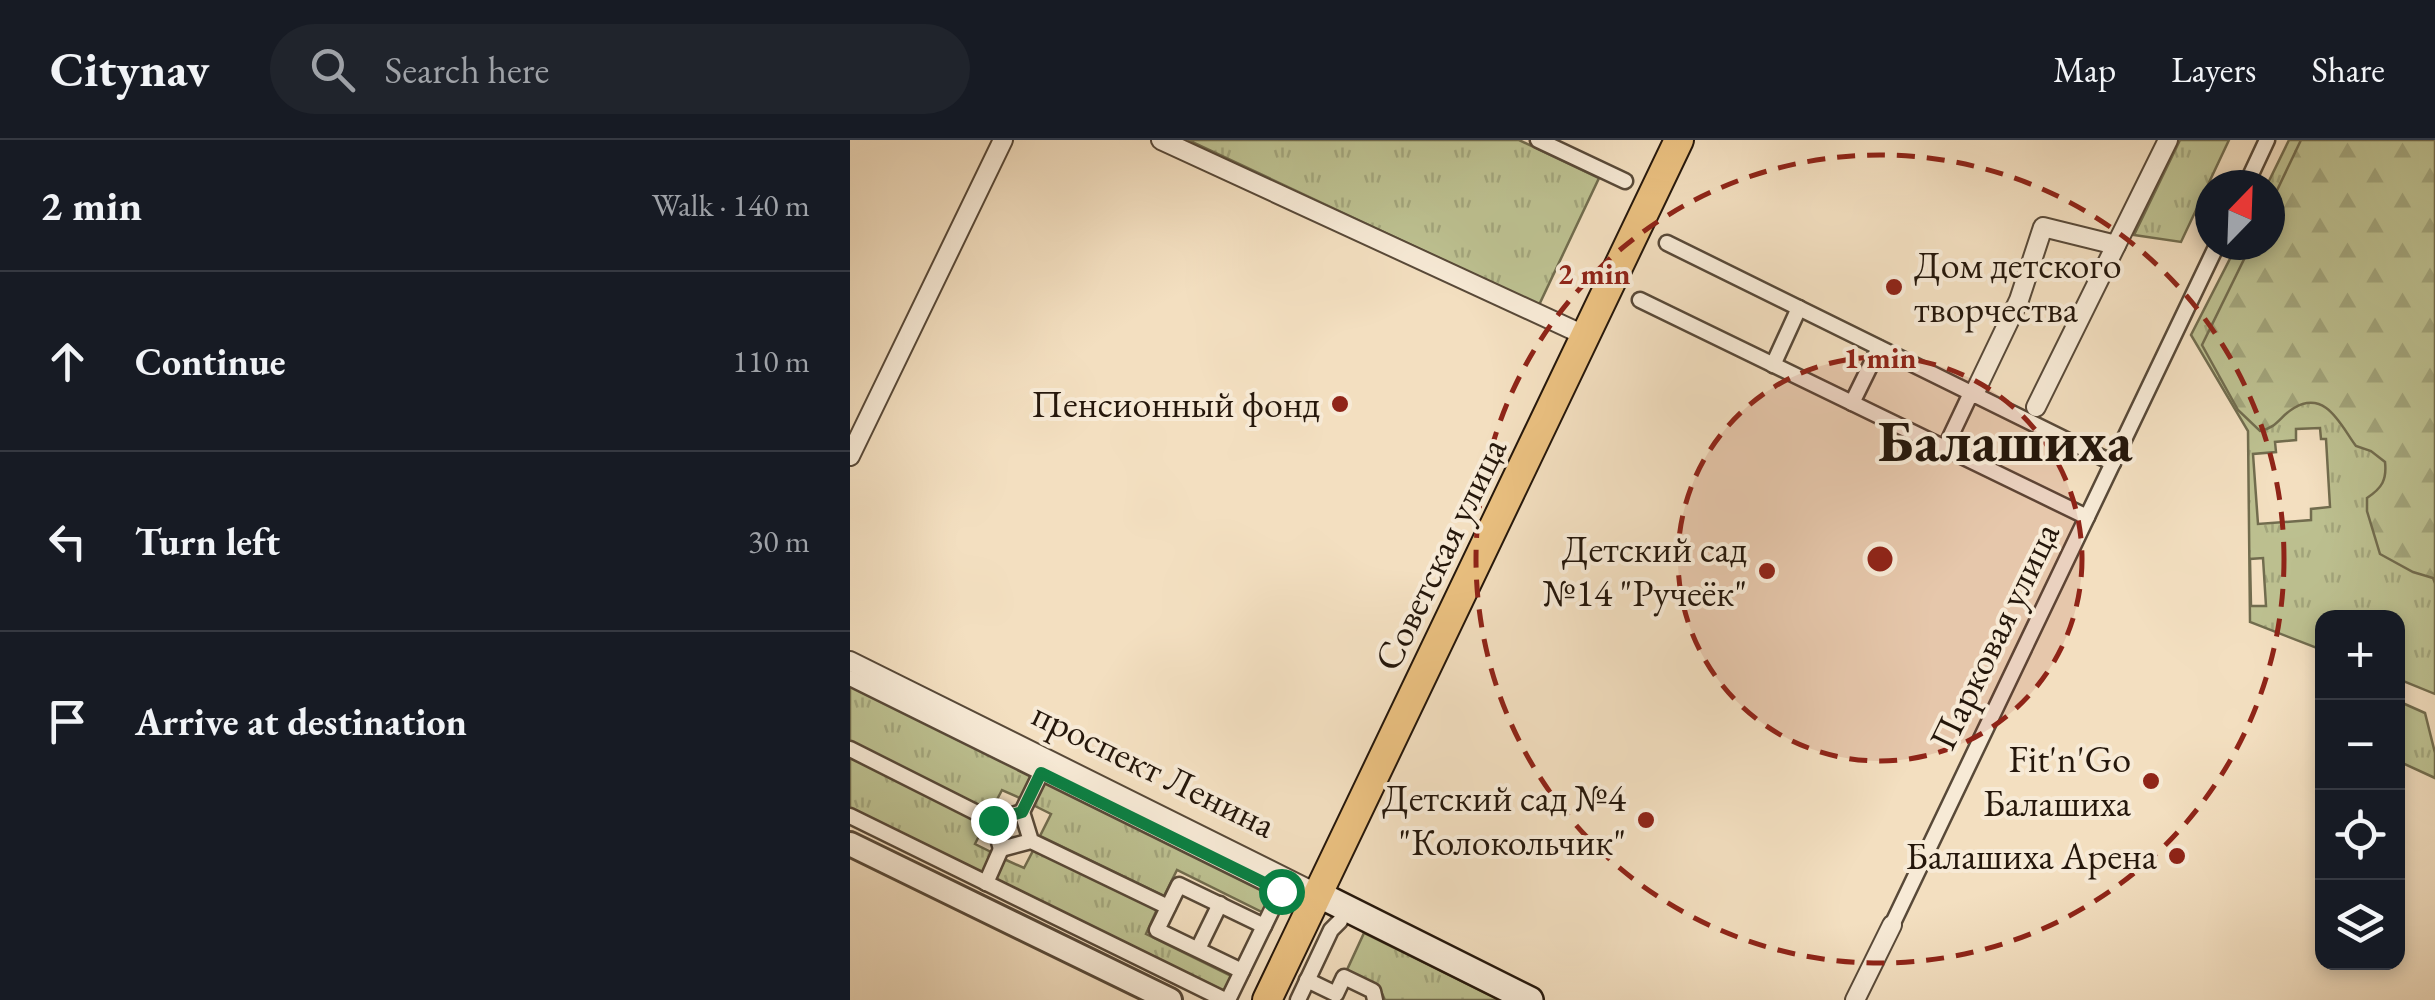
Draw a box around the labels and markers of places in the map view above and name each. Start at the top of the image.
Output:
place label: Дом детского творчества [1914,240,2122,333]
marker: Дом детского творчества [1883,276,1905,298]
place label: Пенсионный фонд [1032,379,1320,428]
marker: Пенсионный фонд [1329,393,1351,415]
place label: Детский сад №14 "Ручеёк" [1543,524,1747,617]
centre of rings [1862,541,1898,577]
marker: Детский сад №14 "Ручеёк" [1756,560,1778,582]
place label: Fit'n'Go Балашиха [1983,734,2132,827]
marker: Fit'n'Go Балашиха [2140,770,2162,792]
place label: Детский сад №4 "Колокольчик" [1382,773,1627,866]
marker: Детский сад №4 "Колокольчик" [1635,809,1657,831]
place label: Балашиха Арена [1905,831,2158,880]
marker: Балашиха Арена [2166,845,2188,867]

